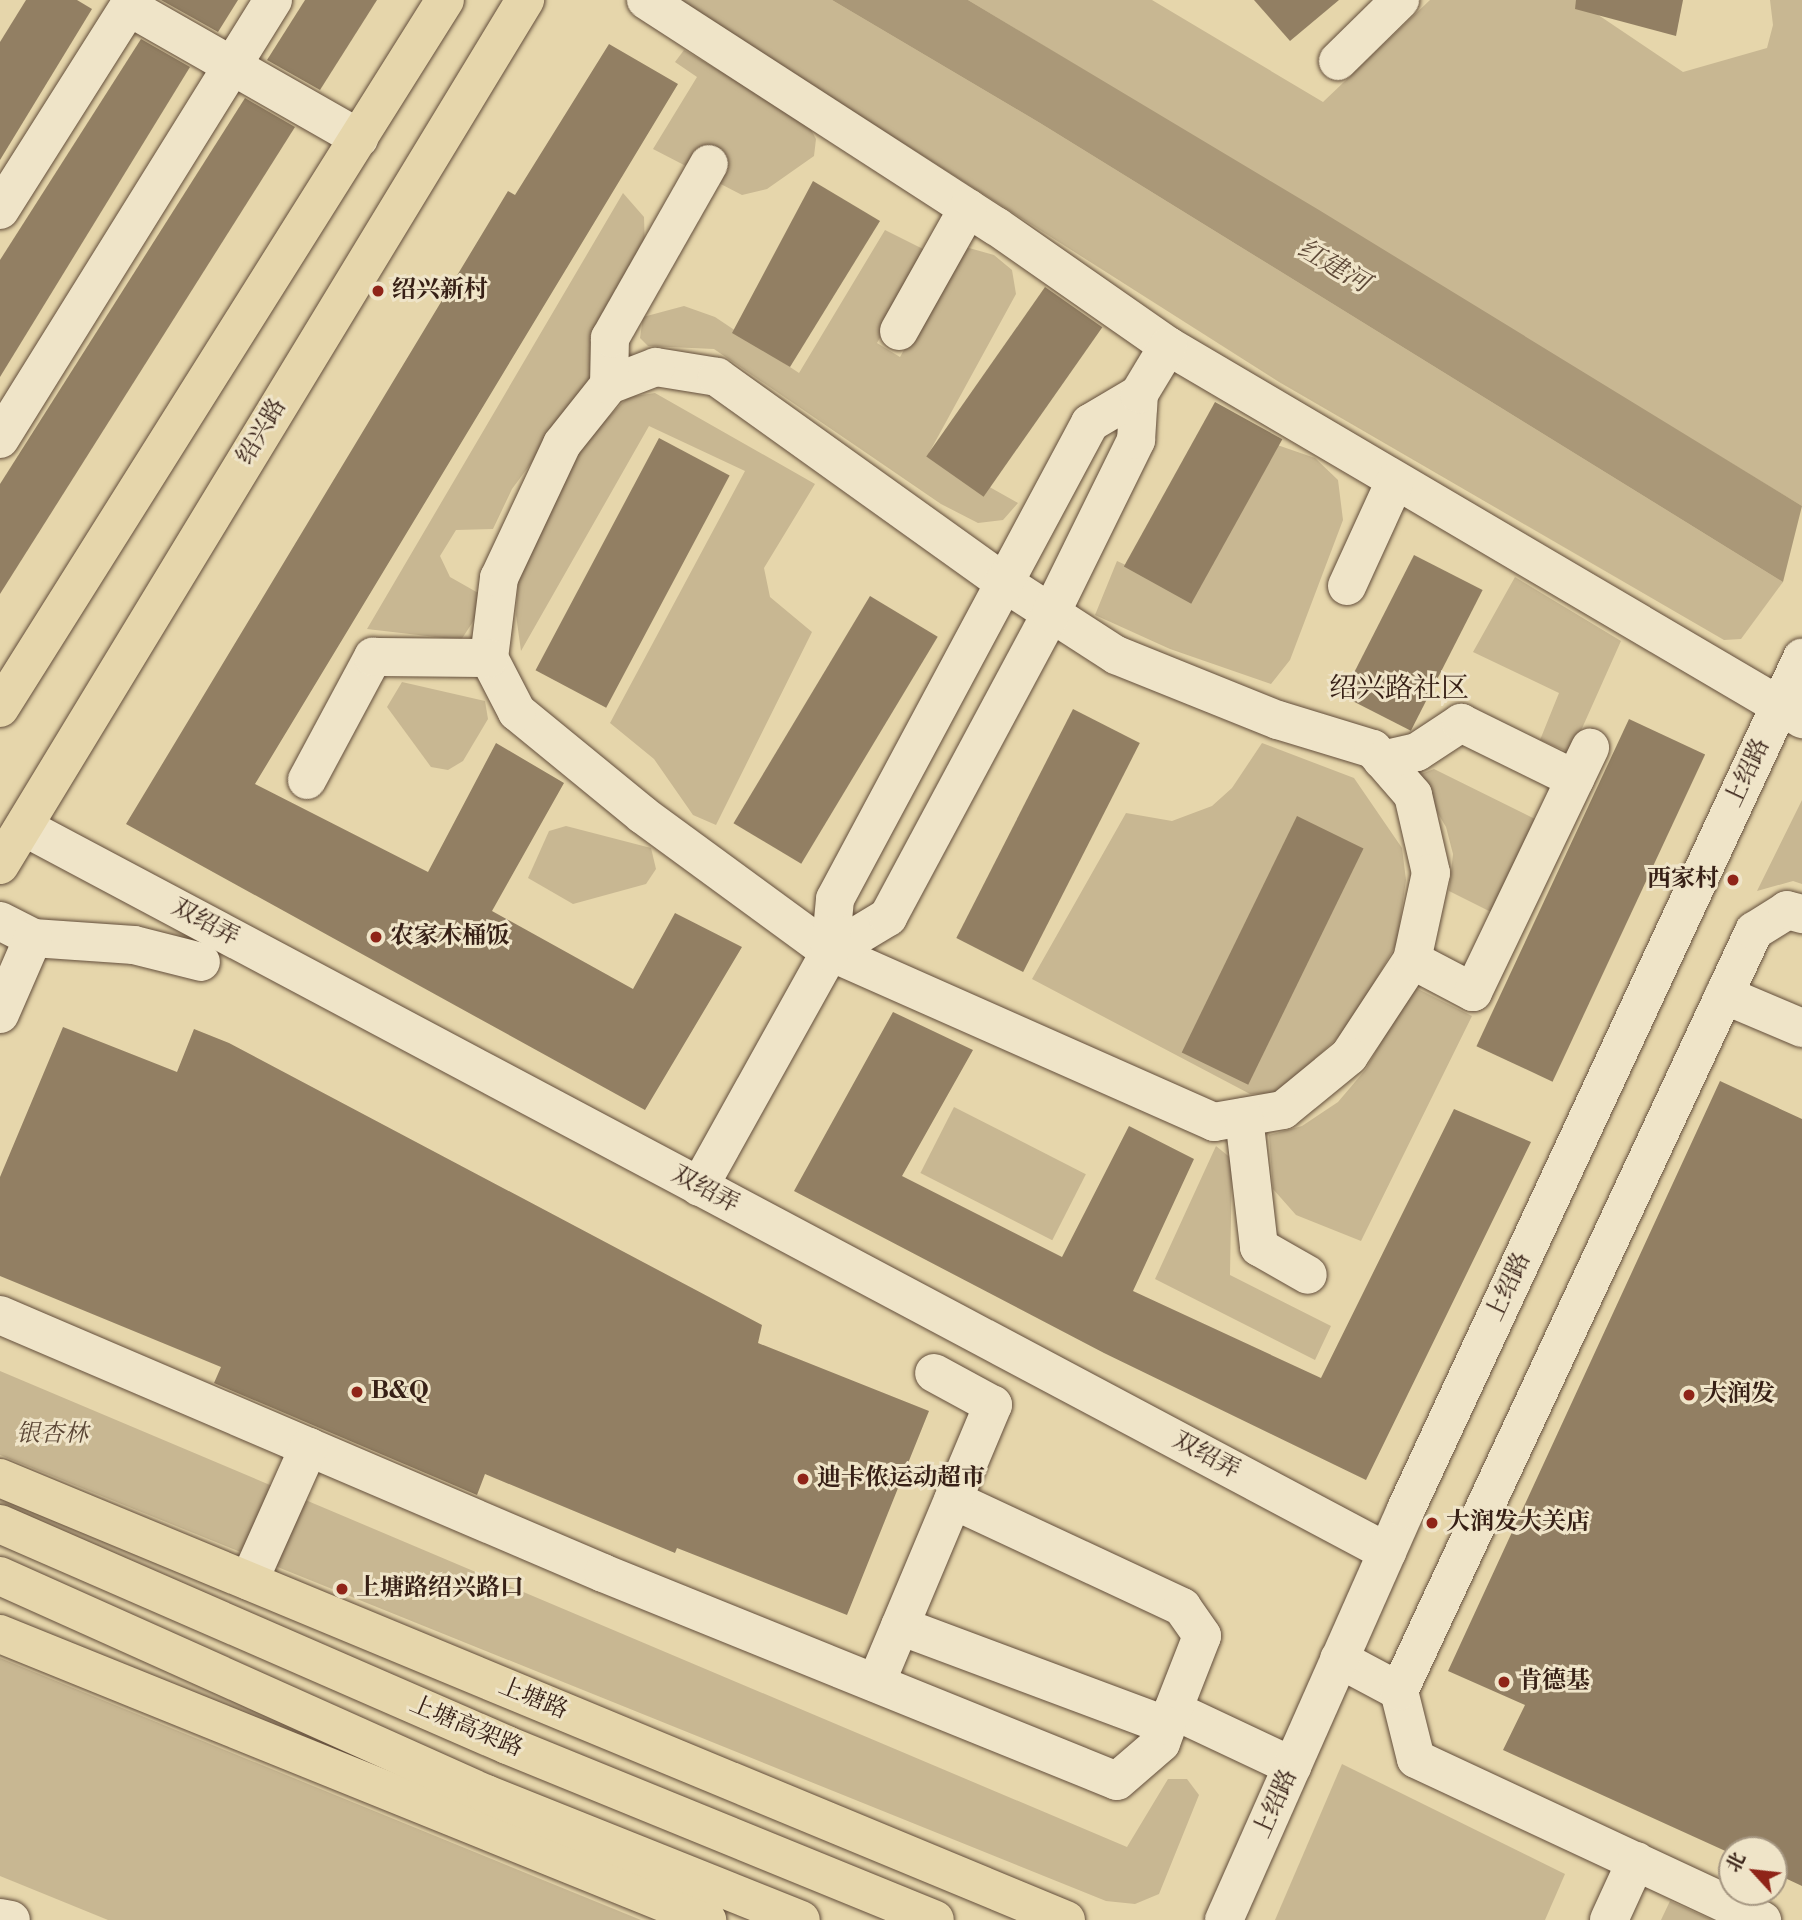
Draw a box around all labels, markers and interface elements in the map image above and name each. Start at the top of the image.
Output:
water label: 红建河 [1291,234,1375,300]
place label: 绍兴新村 [392,277,488,305]
marker: 绍兴新村 [370,283,386,299]
street label: 绍兴路 [231,394,293,470]
district label: 绍兴路社区 [1329,672,1469,706]
street label: 上绍路 [1720,734,1776,812]
place label: 西家村 [1647,866,1719,894]
marker: 西家村 [1725,872,1741,888]
street label: 双绍弄 [166,893,244,953]
place label: 农家木桶饭 [390,923,510,951]
marker: 农家木桶饭 [368,929,384,945]
street label: 双绍弄 [666,1160,744,1220]
street label: 上绍路 [1481,1248,1537,1326]
place label: B&Q [371,1378,429,1406]
place label: 大润发 [1703,1381,1775,1409]
marker: B&Q [349,1384,365,1400]
marker: 大润发 [1681,1387,1697,1403]
park label: 银杏林 [16,1421,88,1449]
street label: 双绍弄 [1167,1426,1245,1486]
place label: 迪卡侬运动超市 [817,1465,985,1493]
marker: 迪卡侬运动超市 [795,1471,811,1487]
place label: 大润发大关店 [1446,1509,1590,1537]
marker: 大润发大关店 [1424,1515,1440,1531]
place label: 上塘路绍兴路口 [356,1575,524,1603]
marker: 上塘路绍兴路口 [334,1581,350,1597]
place label: 肯德基 [1518,1668,1590,1696]
street label: 上塘路 [494,1672,572,1726]
marker: 肯德基 [1496,1674,1512,1690]
street label: 上塘高架路 [405,1690,527,1764]
street label: 上绍路 [1248,1765,1304,1843]
north arrow [1718,1836,1788,1906]
text: 北 [1721,1848,1751,1876]

